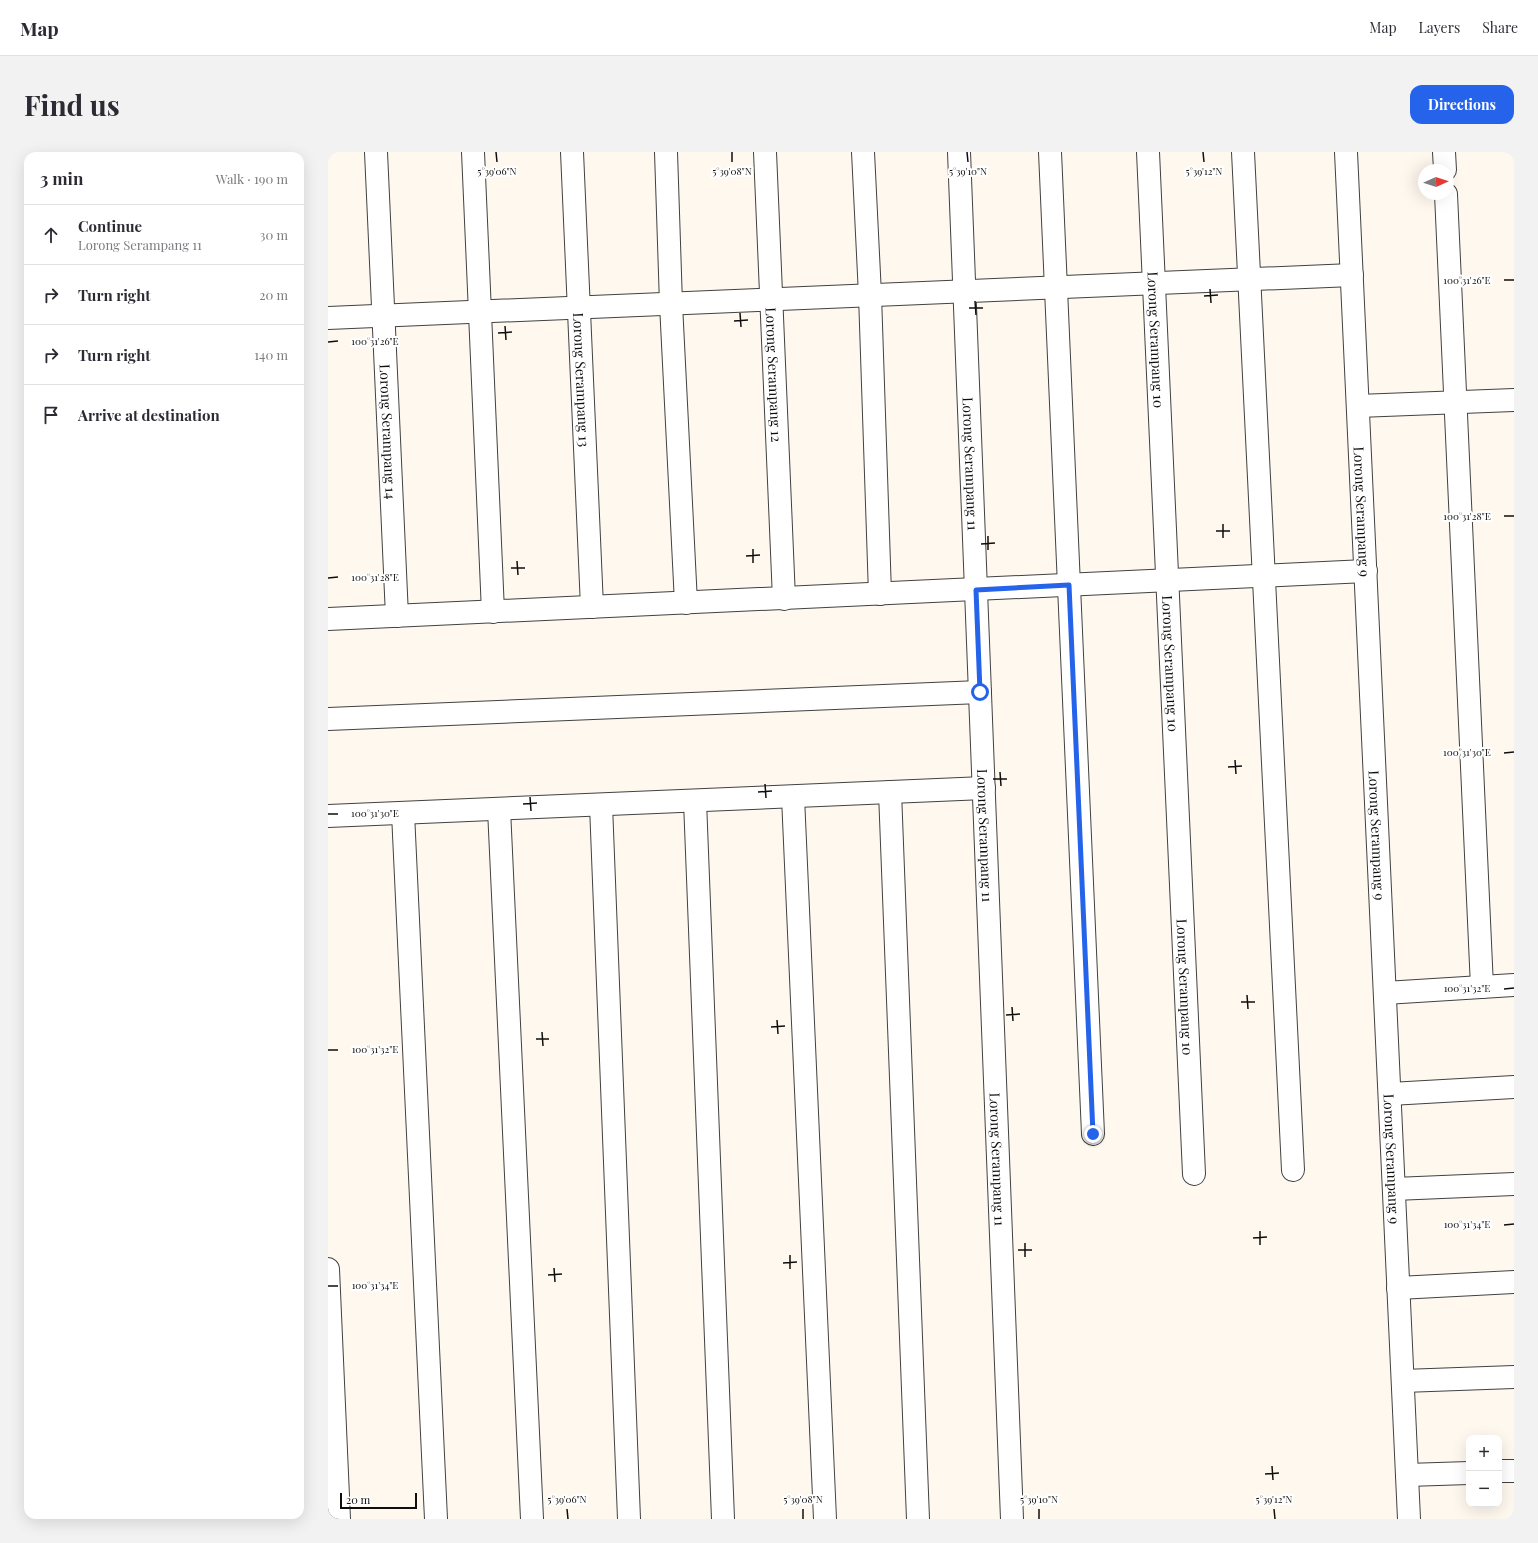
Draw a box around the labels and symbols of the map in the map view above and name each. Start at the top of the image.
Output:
text: 5°39'06"N [477,164,517,178]
text: 5°39'08"N [712,164,752,178]
text: 5°39'10"N [949,164,987,178]
text: 5°39'12"N [1186,164,1222,178]
north arrow [1418,164,1454,200]
street label: Lorong Serampang 10 [1144,271,1169,409]
text: 100°31'26"E [1443,273,1491,287]
street label: Lorong Serampang 12 [762,307,787,443]
street label: Lorong Serampang 13 [570,312,594,447]
text: 100°31'26"E [351,334,399,348]
street label: Lorong Serampang 14 [376,364,401,500]
street label: Lorong Serampang 11 [959,397,983,531]
street label: Lorong Serampang 9 [1350,446,1375,577]
text: 100°31'28"E [1443,509,1491,523]
text: 100°31'28"E [351,570,399,584]
street label: Lorong Serampang 10 [1158,595,1184,732]
route start [971,683,989,701]
text: 100°31'30"E [1443,745,1491,759]
street label: Lorong Serampang 11 [973,768,998,903]
street label: Lorong Serampang 9 [1365,770,1390,901]
text: 100°31'30"E [351,806,399,820]
street label: Lorong Serampang 10 [1173,918,1198,1056]
text: 100°31'32"E [1444,981,1490,995]
text: 100°31'32"E [352,1042,398,1056]
street label: Lorong Serampang 11 [986,1092,1010,1226]
street label: Lorong Serampang 9 [1380,1093,1405,1224]
route end [1084,1125,1102,1143]
text: 100°31'34"E [1444,1217,1490,1231]
text: 100°31'34"E [352,1278,398,1292]
scale bar [340,1491,417,1510]
text: 5°39'06"N [547,1492,587,1506]
text: 5°39'08"N [783,1492,823,1506]
text: 5°39'10"N [1020,1492,1058,1506]
text: 5°39'12"N [1256,1492,1292,1506]

